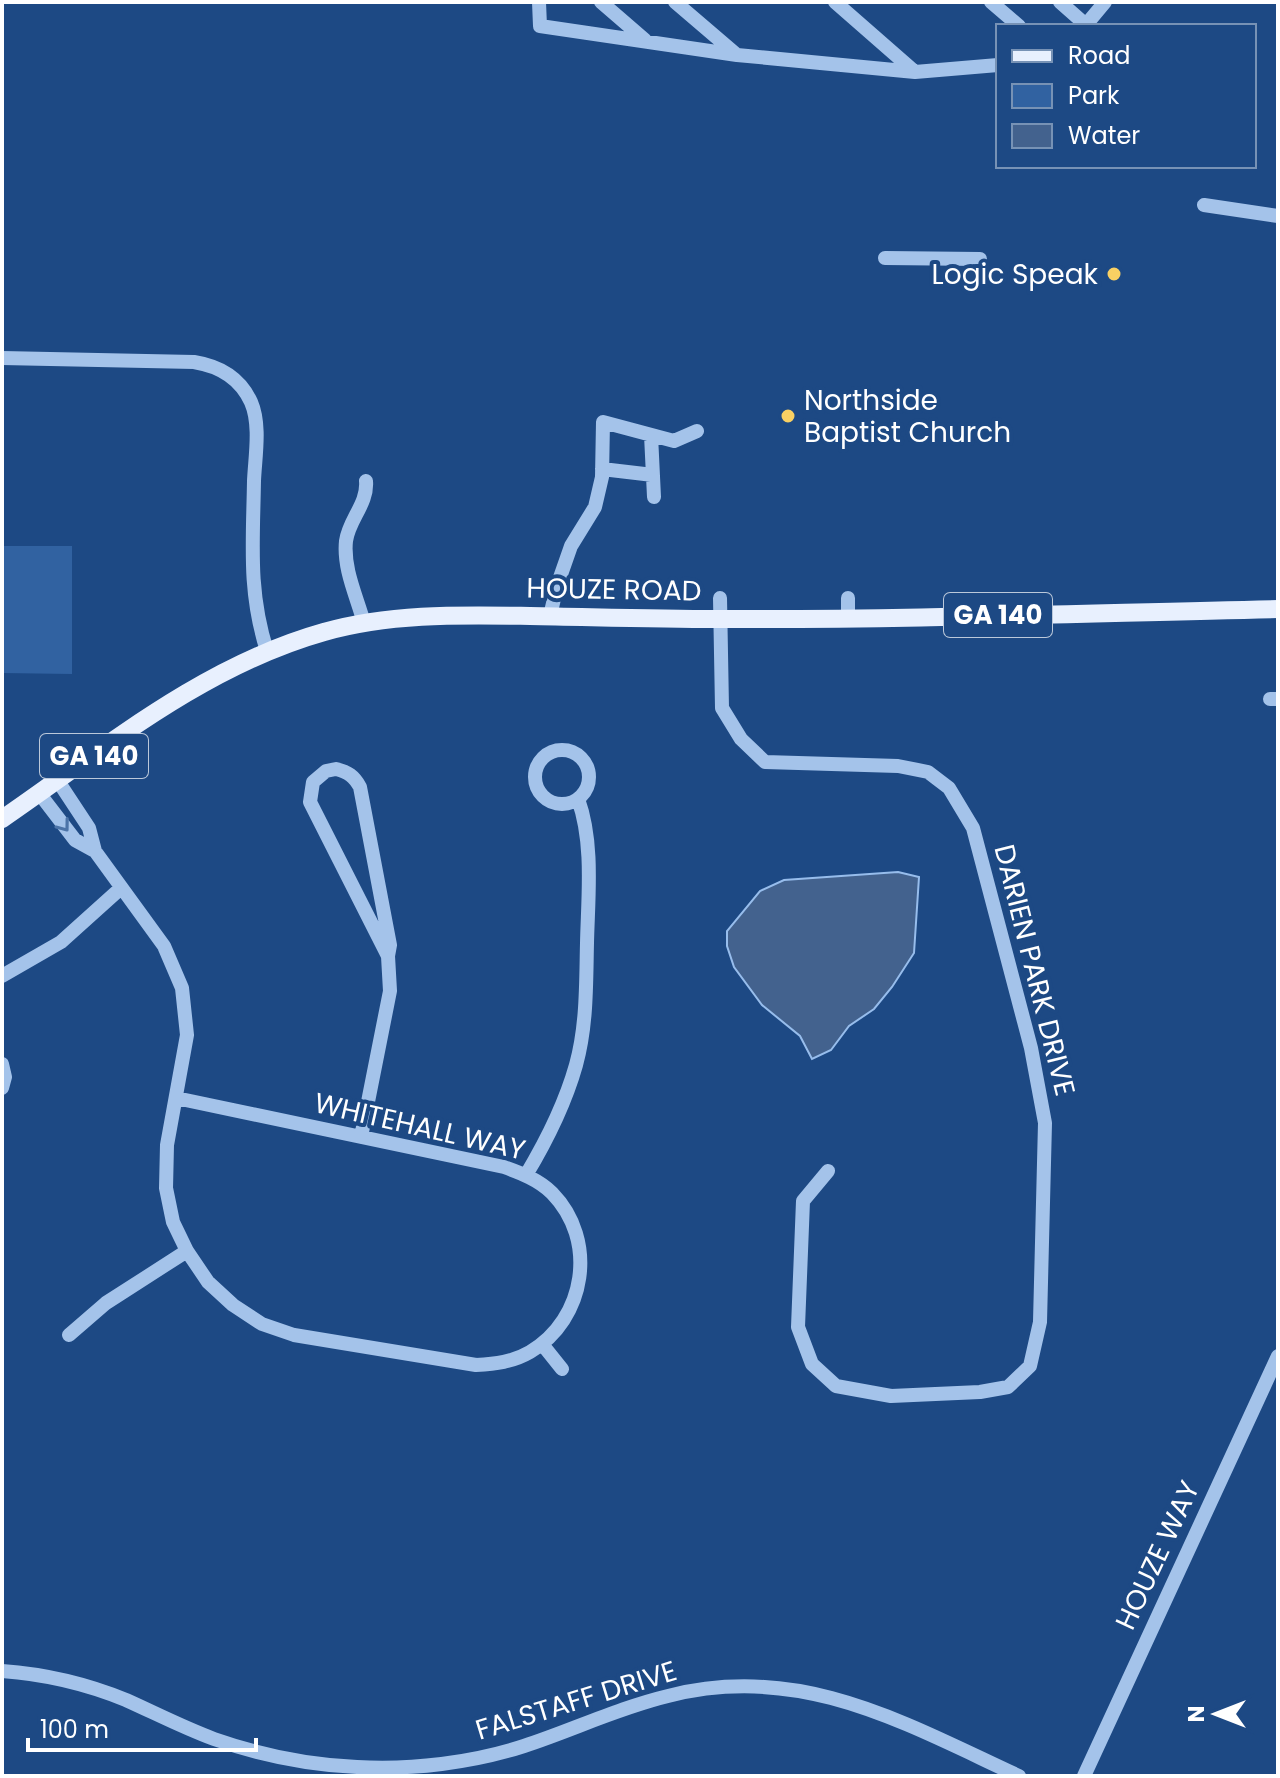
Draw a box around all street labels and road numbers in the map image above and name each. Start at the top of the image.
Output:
street label: HOUZE ROAD [526,568,702,611]
road number: GA 140 [944,593,1052,637]
road number: GA 140 [40,734,148,778]
street label: DARIEN PARK DRIVE [984,840,1085,1100]
street label: WHITEHALL WAY [310,1083,529,1170]
street label: HOUZE WAY [1106,1475,1209,1636]
street label: FALSTAFF DRIVE [471,1651,681,1750]

